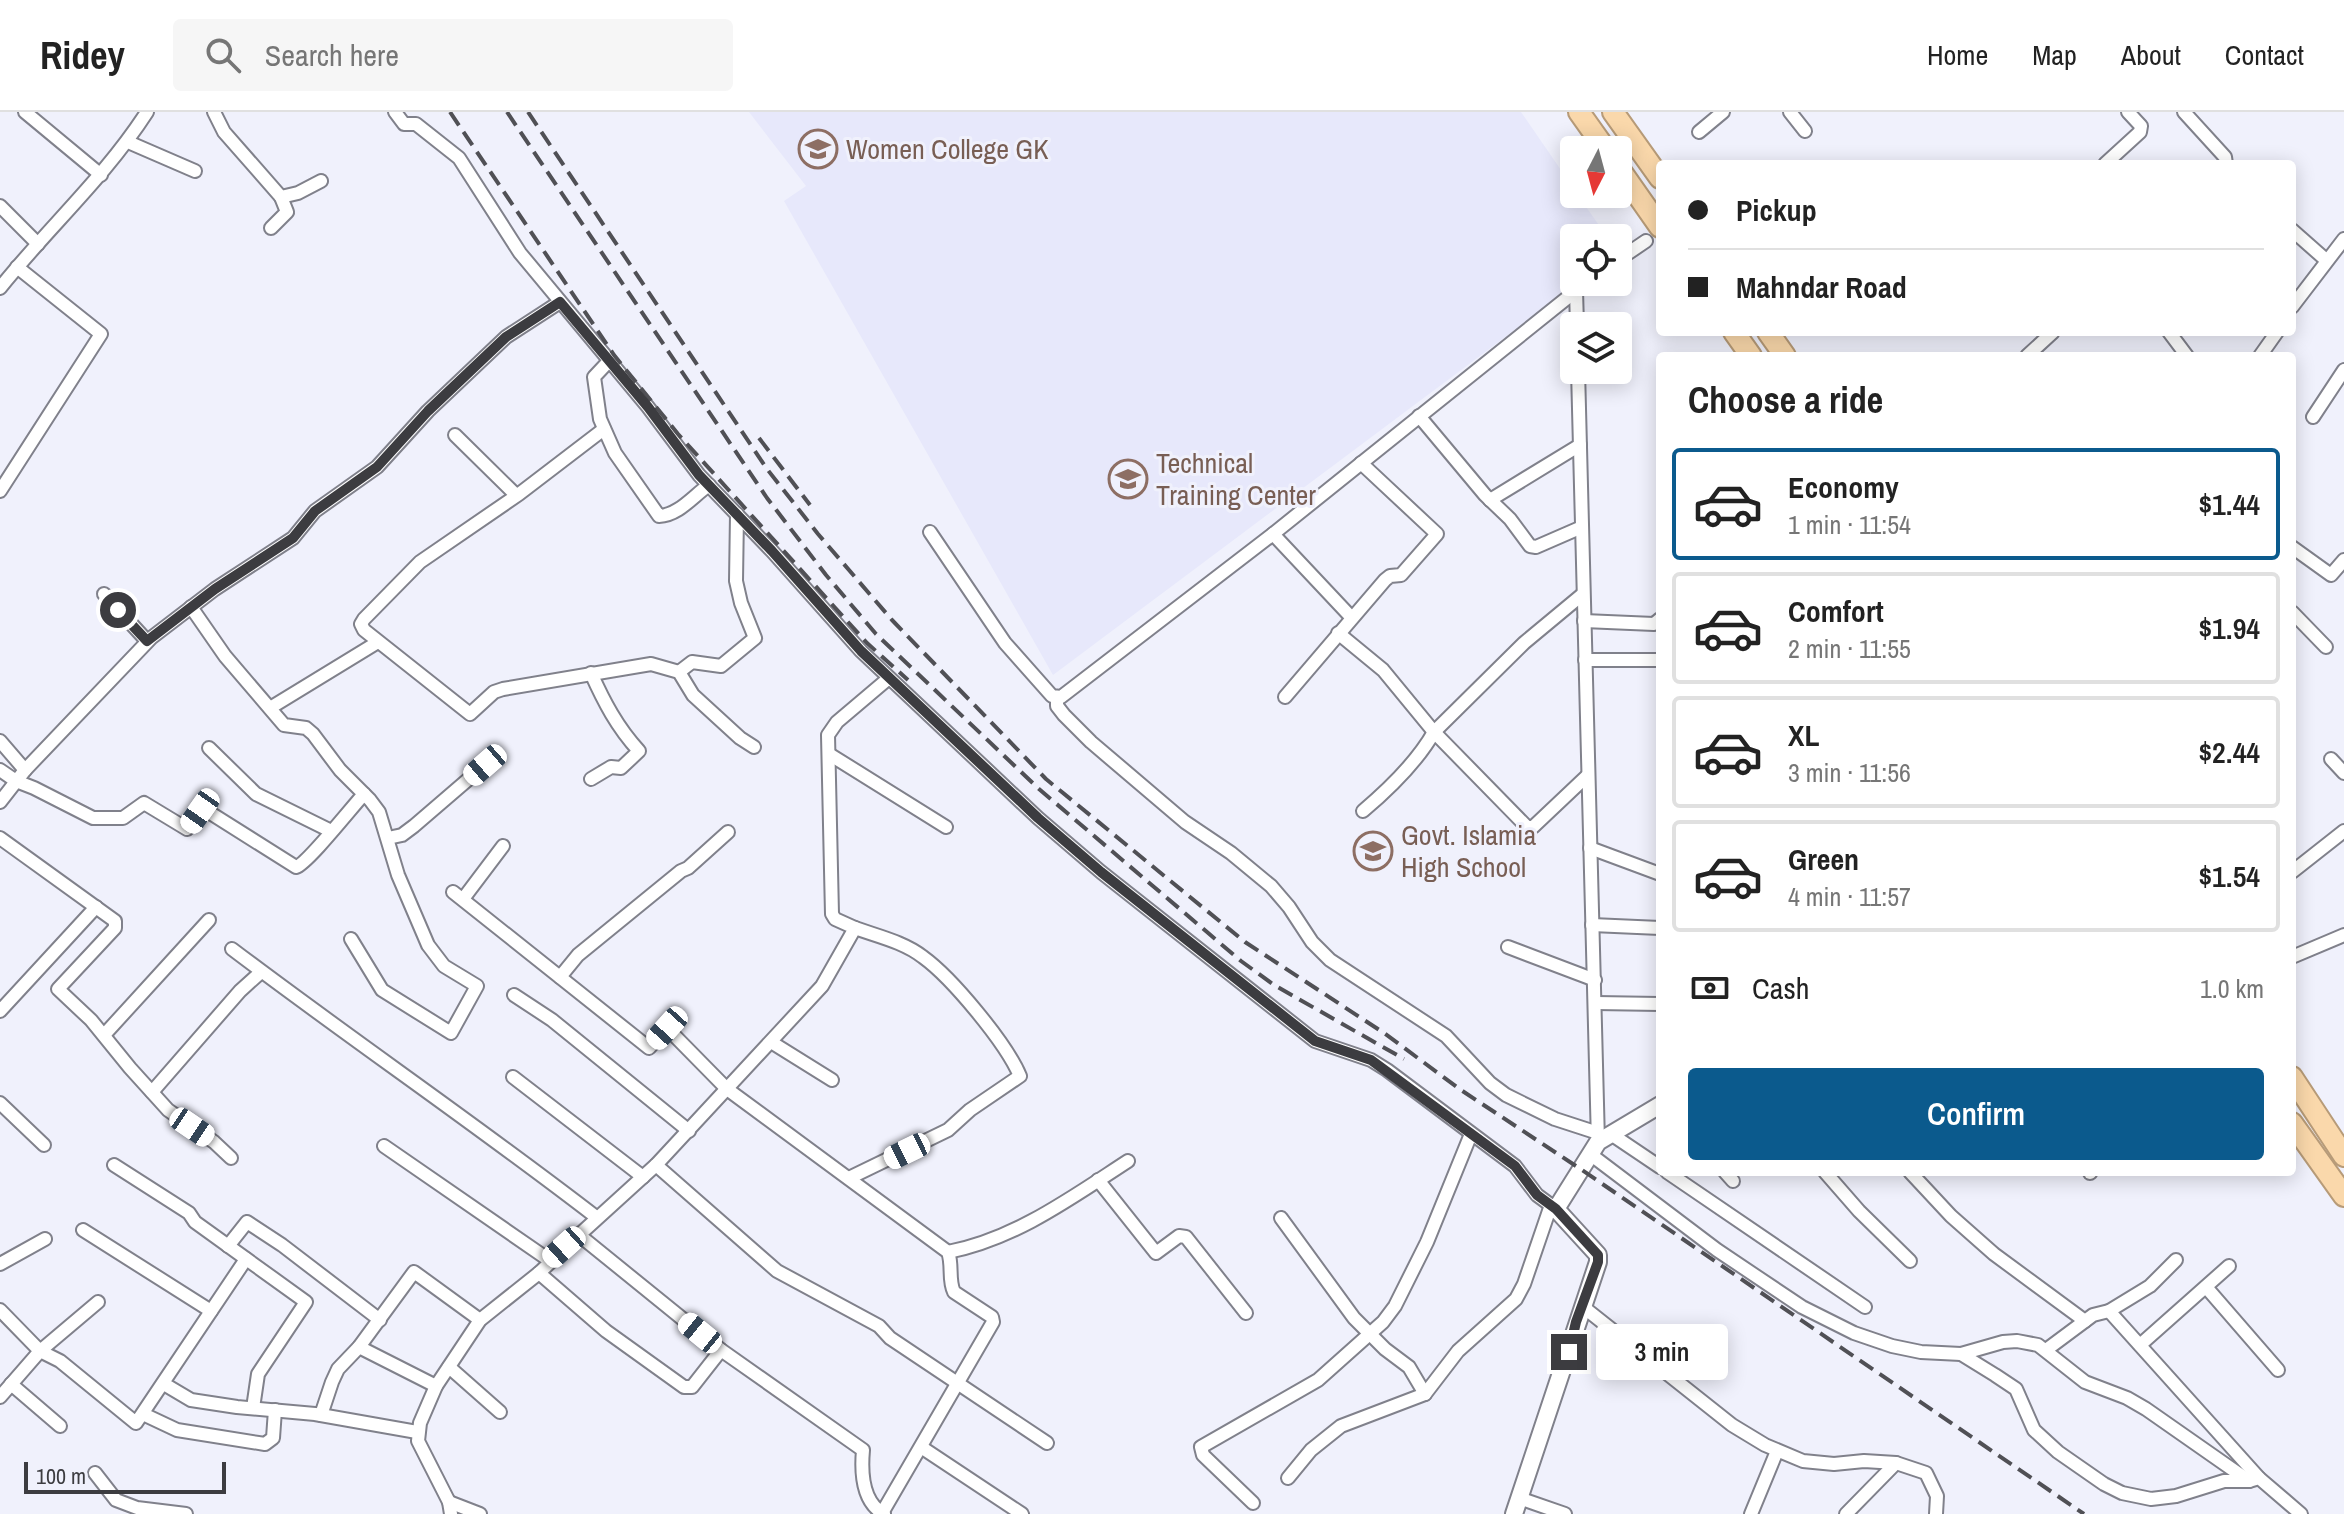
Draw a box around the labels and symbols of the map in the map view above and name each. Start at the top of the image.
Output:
school or university icon: Women College GK [797,128,839,170]
place label: Women College GK [846,130,1049,168]
north arrow [1560,136,1632,208]
place label: Technical Training Center [1156,444,1316,514]
school or university icon: Technical Training Center [1107,458,1149,500]
route start [100,592,136,628]
car [459,740,511,790]
car [176,784,224,838]
place label: Govt. Islamia High School [1401,816,1537,886]
school or university icon: Govt. Islamia High School [1352,830,1394,872]
car [642,1002,692,1054]
car [165,1104,219,1150]
car [880,1130,934,1172]
car [538,1222,590,1272]
car [674,1309,726,1357]
callout: 3 min [1597,1324,1729,1380]
route end [1551,1334,1587,1370]
scale bar [24,1458,226,1494]

